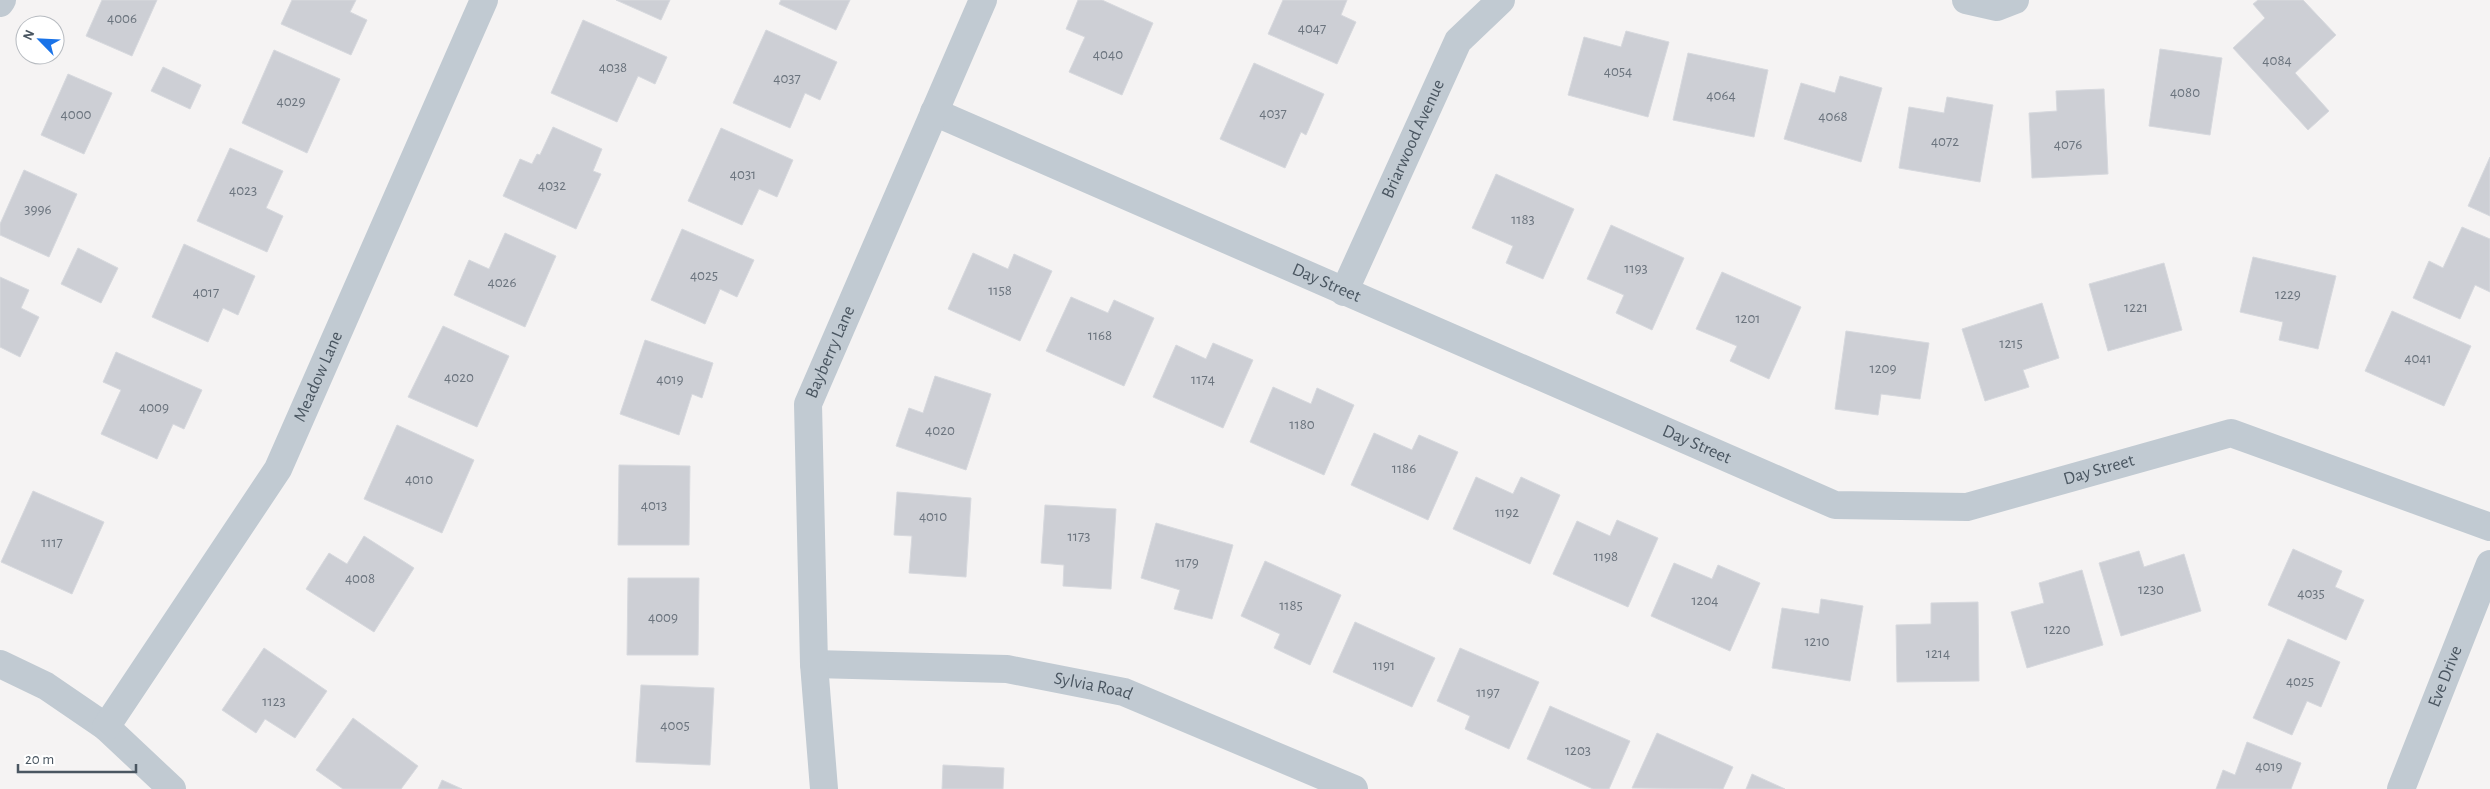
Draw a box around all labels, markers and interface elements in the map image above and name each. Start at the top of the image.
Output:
house number: 4006 [107,11,137,26]
north arrow [15,15,65,65]
house number: 4047 [1298,21,1326,36]
text: N [21,28,37,42]
house number: 4040 [1093,47,1123,62]
house number: 4084 [2262,53,2292,68]
house number: 4038 [599,60,627,75]
house number: 4054 [1604,64,1632,79]
house number: 4037 [773,71,801,86]
street label: Briarwood Avenue [1379,77,1448,201]
house number: 4080 [2170,85,2200,100]
house number: 4064 [1706,88,1736,103]
house number: 4029 [276,94,306,109]
house number: 4037 [1259,106,1287,121]
house number: 4000 [61,107,92,122]
house number: 4068 [1818,109,1848,124]
house number: 4072 [1931,134,1959,149]
house number: 4076 [2054,137,2082,152]
house number: 4031 [730,167,756,182]
house number: 4032 [538,178,566,193]
house number: 4023 [229,183,257,198]
house number: 3996 [24,202,52,217]
house number: 1183 [1511,212,1535,227]
street label: Day Street [1289,260,1364,306]
house number: 1193 [1624,261,1648,276]
house number: 4025 [690,268,718,283]
house number: 4026 [487,275,517,290]
house number: 1158 [988,283,1012,298]
house number: 4017 [193,285,219,300]
house number: 1229 [2275,287,2301,302]
house number: 1221 [2124,300,2148,315]
street label: Bayberry Lane [803,303,858,401]
house number: 1201 [1735,311,1761,326]
house number: 1168 [1088,328,1112,343]
street label: Meadow Lane [291,329,346,425]
house number: 1215 [1999,336,2023,351]
house number: 4041 [2404,351,2432,366]
house number: 1209 [1870,361,1896,376]
house number: 4020 [444,370,474,385]
house number: 4019 [656,372,684,387]
house number: 1174 [1191,372,1215,387]
house number: 4009 [139,400,169,415]
house number: 1180 [1289,417,1315,432]
street label: Day Street [1660,422,1734,468]
house number: 4020 [925,423,955,438]
street label: Day Street [2061,451,2137,489]
house number: 1186 [1392,461,1416,476]
house number: 4010 [405,472,433,487]
house number: 4013 [641,498,667,513]
house number: 1192 [1495,505,1519,520]
house number: 4010 [919,509,947,524]
house number: 1173 [1068,529,1090,544]
house number: 1117 [41,535,63,550]
house number: 1198 [1594,549,1618,564]
house number: 1179 [1175,555,1199,570]
house number: 4008 [345,571,375,586]
house number: 1230 [2138,582,2164,597]
house number: 4035 [2297,586,2325,601]
house number: 1204 [1691,593,1719,608]
house number: 1185 [1279,598,1303,613]
house number: 4009 [648,610,678,625]
house number: 1220 [2044,622,2070,637]
house number: 1210 [1804,634,1830,649]
street label: Eve Drive [2425,643,2466,710]
house number: 1214 [1926,646,1950,661]
house number: 1191 [1373,658,1395,673]
street label: Sylvia Road [1053,669,1135,704]
house number: 4025 [2286,674,2314,689]
house number: 1197 [1476,685,1500,700]
house number: 1123 [262,694,286,709]
house number: 4005 [660,718,690,733]
scale bar [18,742,135,774]
house number: 1203 [1565,743,1591,758]
text: 20 m [25,752,54,767]
house number: 4019 [2255,759,2283,774]

